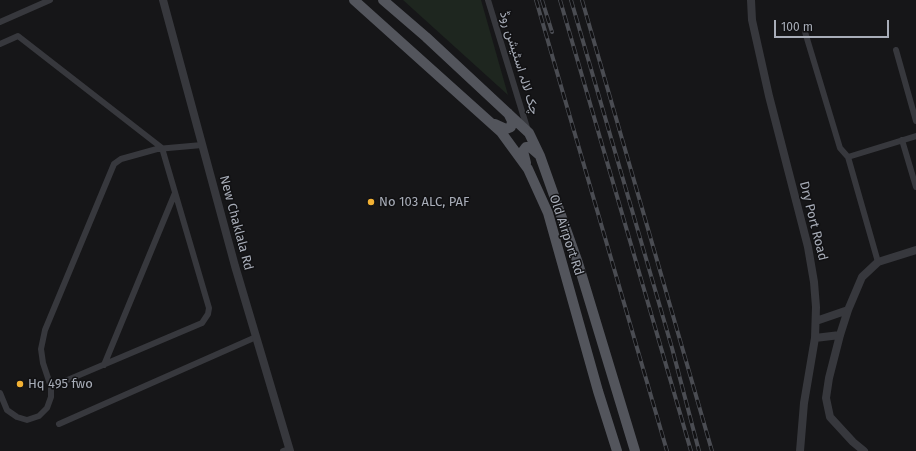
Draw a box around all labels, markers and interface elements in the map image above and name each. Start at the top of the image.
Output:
street label: چک لالہ اسٹیشن روڈ [496,9,542,117]
scale bar [776,12,891,38]
text: 100 m [781,20,813,34]
street label: New Chaklala Rd [216,174,256,272]
street label: Dry Port Road [796,180,830,262]
street label: Old Airport Rd [546,193,586,277]
place label: No 103 ALC, PAF [379,194,469,210]
marker: No 103 ALC, PAF [366,197,376,207]
place label: Hq 495 fwo [28,376,93,392]
marker: Hq 495 fwo [15,379,25,389]

